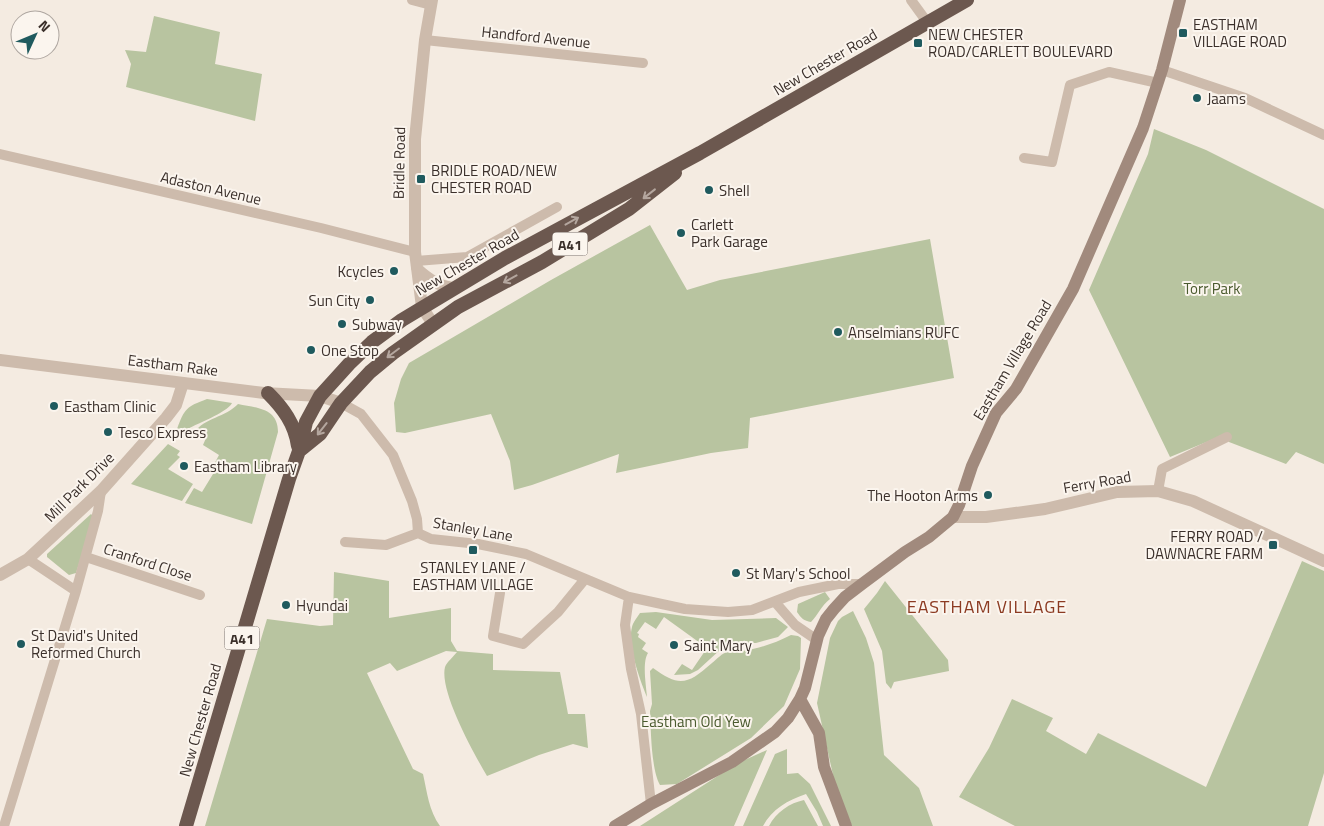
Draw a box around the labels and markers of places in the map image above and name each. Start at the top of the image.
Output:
place label: EASTHAM VILLAGE ROAD [1193,13,1287,53]
place label: NEW CHESTER ROAD/CARLETT BOULEVARD [928,23,1113,63]
marker: EASTHAM VILLAGE ROAD [1177,27,1189,39]
marker: NEW CHESTER ROAD/CARLETT BOULEVARD [912,37,924,49]
place label: Jaams [1207,87,1246,110]
marker: Jaams [1191,92,1203,104]
place label: BRIDLE ROAD/NEW CHESTER ROAD [431,159,557,199]
marker: BRIDLE ROAD/NEW CHESTER ROAD [415,173,427,185]
place label: Shell [719,179,750,202]
marker: Shell [703,184,715,196]
place label: Carlett Park Garage [691,213,768,253]
marker: Carlett Park Garage [675,227,687,239]
place label: Kcycles [337,260,384,283]
marker: Kcycles [388,265,400,277]
place label: Sun City [309,289,360,312]
marker: Sun City [364,294,376,306]
place label: Subway [352,313,402,336]
marker: Subway [336,318,348,330]
place label: Anselmians RUFC [848,321,959,344]
marker: Anselmians RUFC [832,326,844,338]
place label: One Stop [321,339,379,362]
marker: One Stop [305,344,317,356]
place label: Eastham Clinic [64,395,156,418]
marker: Eastham Clinic [48,400,60,412]
place label: Tesco Express [118,421,206,444]
marker: Tesco Express [102,426,114,438]
place label: Eastham Library [194,455,297,478]
marker: Eastham Library [178,460,190,472]
place label: The Hooton Arms [867,484,978,507]
marker: The Hooton Arms [982,489,994,501]
place label: FERRY ROAD / DAWNACRE FARM [1146,525,1263,565]
marker: FERRY ROAD / DAWNACRE FARM [1267,539,1279,551]
marker: STANLEY LANE / EASTHAM VILLAGE [467,544,479,556]
place label: STANLEY LANE / EASTHAM VILLAGE [412,556,534,596]
place label: St Mary's School [746,562,850,585]
marker: St Mary's School [730,567,742,579]
place label: Hyundai [296,594,348,617]
marker: Hyundai [280,599,292,611]
place label: St David's United Reformed Church [31,624,141,664]
place label: Saint Mary [684,634,752,657]
marker: St David's United Reformed Church [15,638,27,650]
marker: Saint Mary [668,639,680,651]

